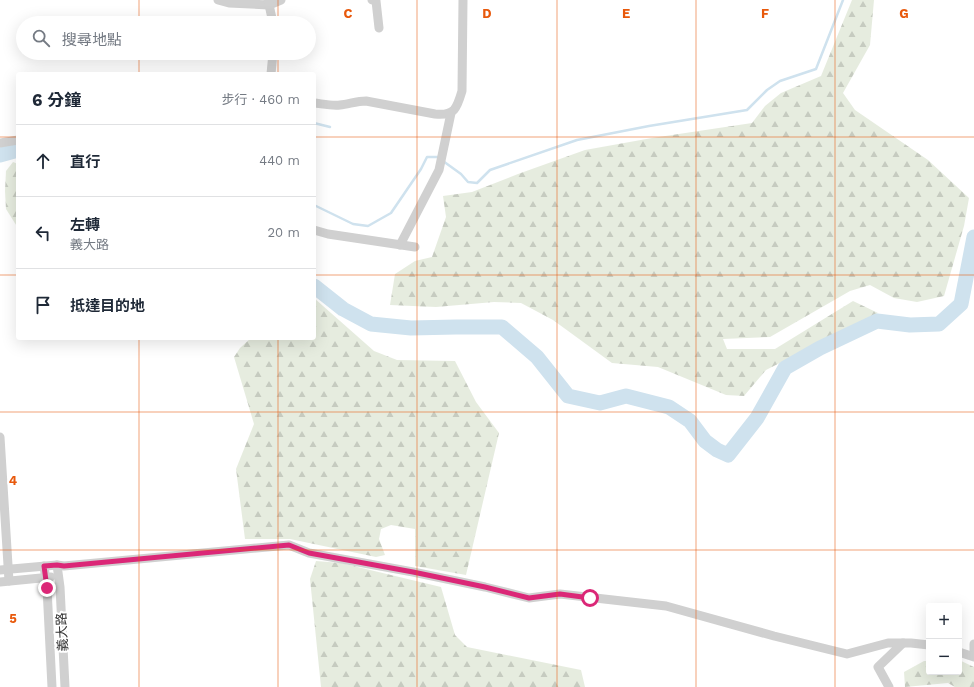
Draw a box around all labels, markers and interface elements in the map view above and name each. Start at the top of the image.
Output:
text: C [344,6,353,21]
text: D [482,6,492,21]
text: E [622,6,630,21]
text: F [761,6,769,21]
text: G [899,6,909,21]
search box [16,16,316,60]
icon: search [30,27,52,49]
text: 搜尋地點 [62,31,122,49]
text: 6 分鐘 [32,90,81,110]
text: 步行 · 460 m [221,92,300,107]
icon: ahead [32,150,54,172]
text: 直行 [70,153,100,171]
text: 440 m [259,153,300,168]
text: 左轉 [70,216,100,234]
icon: left [32,222,54,244]
text: 20 m [268,225,300,240]
text: 義大路 [70,237,109,252]
icon: arrive [32,294,54,316]
text: 抵達目的地 [70,297,145,315]
text: 4 [9,473,18,488]
route end [38,579,56,597]
route start [581,589,599,607]
map controls [926,603,962,675]
button: + [926,603,962,639]
text: 5 [9,611,17,626]
street label: 義大路 [53,612,71,652]
button: − [926,639,962,675]

